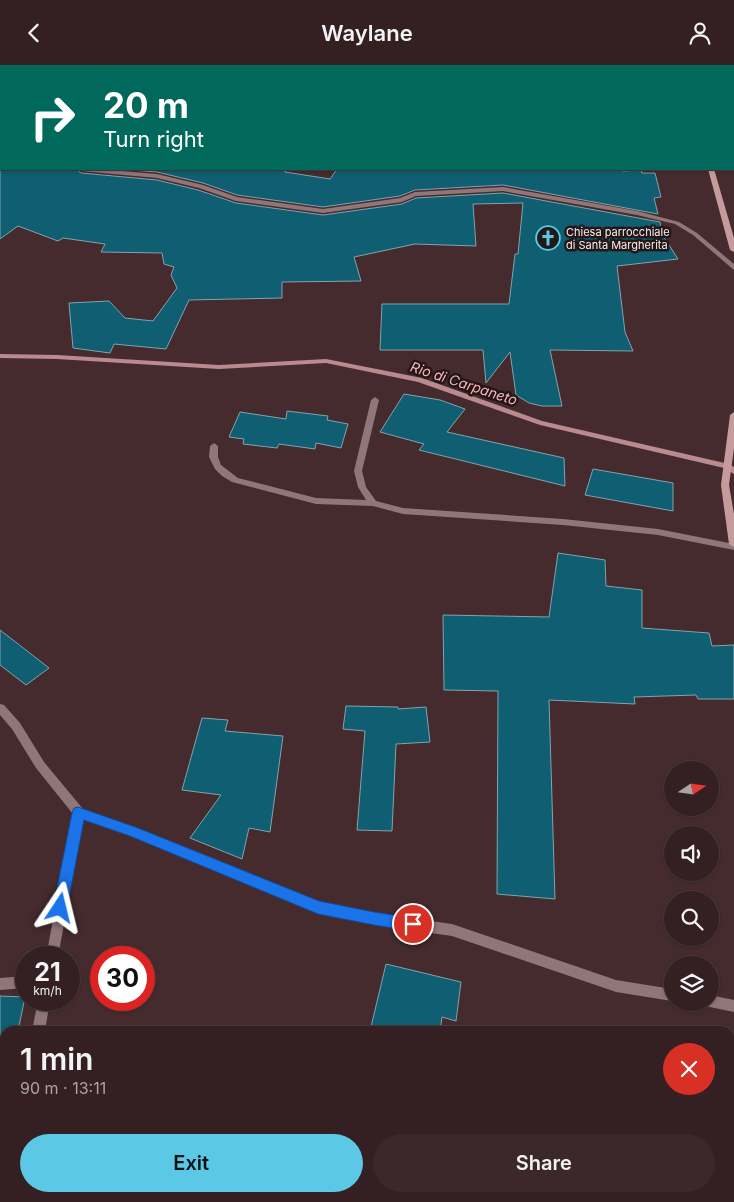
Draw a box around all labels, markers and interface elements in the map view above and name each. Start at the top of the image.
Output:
icon: back [20,19,48,47]
icon: person [686,19,714,47]
text: Waylane [321,20,413,46]
text: 20 m [103,84,189,126]
icon: right [20,85,85,150]
text: Turn right [103,126,204,152]
church icon: Chiesa parrocchiale di Santa Margherita [535,225,561,251]
place label: Chiesa parrocchiale di Santa Margherita [566,225,670,252]
water label: Rio di Carpaneto [408,358,520,408]
north arrow [664,761,719,816]
map controls [664,761,719,1011]
button: sound [664,826,719,881]
position arrow [33,881,85,933]
button: search [664,891,719,946]
pin [392,903,434,945]
icon: arrive [399,910,427,938]
speed limit sign: 30 [90,946,155,1011]
button: layers [664,956,719,1011]
text: 21 [34,957,61,987]
text: km/h [33,983,62,998]
text: 1 min [20,1041,93,1077]
button: close [663,1043,715,1095]
text: 90 m · 13:11 [20,1078,106,1098]
button: Exit [20,1134,363,1192]
button: Share [373,1134,715,1192]

